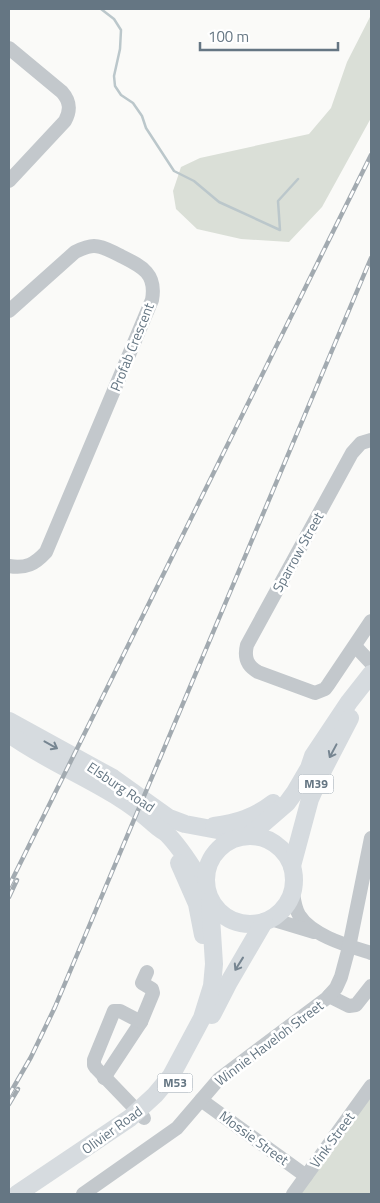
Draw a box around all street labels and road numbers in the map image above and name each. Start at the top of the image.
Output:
street label: Profab Crescent [104,299,159,394]
street label: Sparrow Street [267,508,328,596]
street label: Elsburg Road [83,756,159,817]
road number: M39 [298,774,334,794]
street label: Winnie Haveloh Street [210,995,327,1090]
road number: M53 [158,1074,192,1092]
street label: Olivier Road [77,1100,146,1159]
street label: Mossie Street [215,1105,293,1170]
street label: Vink Street [304,1107,359,1172]

